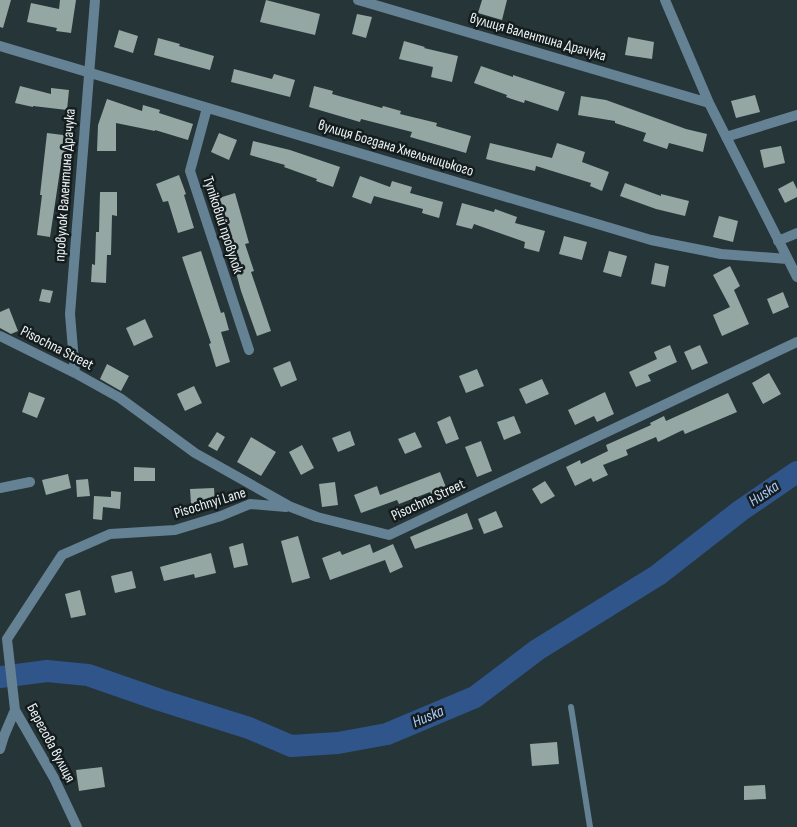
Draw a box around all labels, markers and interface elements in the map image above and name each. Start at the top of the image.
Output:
street label: вулиця Валентина Драчука [468,8,609,66]
street label: провулок Валентина Драчука [50,108,80,262]
street label: вулиця Богдана Хмельницького [316,115,476,181]
street label: Тупіковий провулок [198,174,248,276]
street label: Pisochna Street [17,322,97,375]
street label: Pisochna Street [388,474,468,525]
water label: Huska [745,477,783,511]
street label: Pisochnyi Lane [172,483,248,523]
street label: Берегова вулиця [22,700,80,786]
water label: Huska [409,702,447,732]

